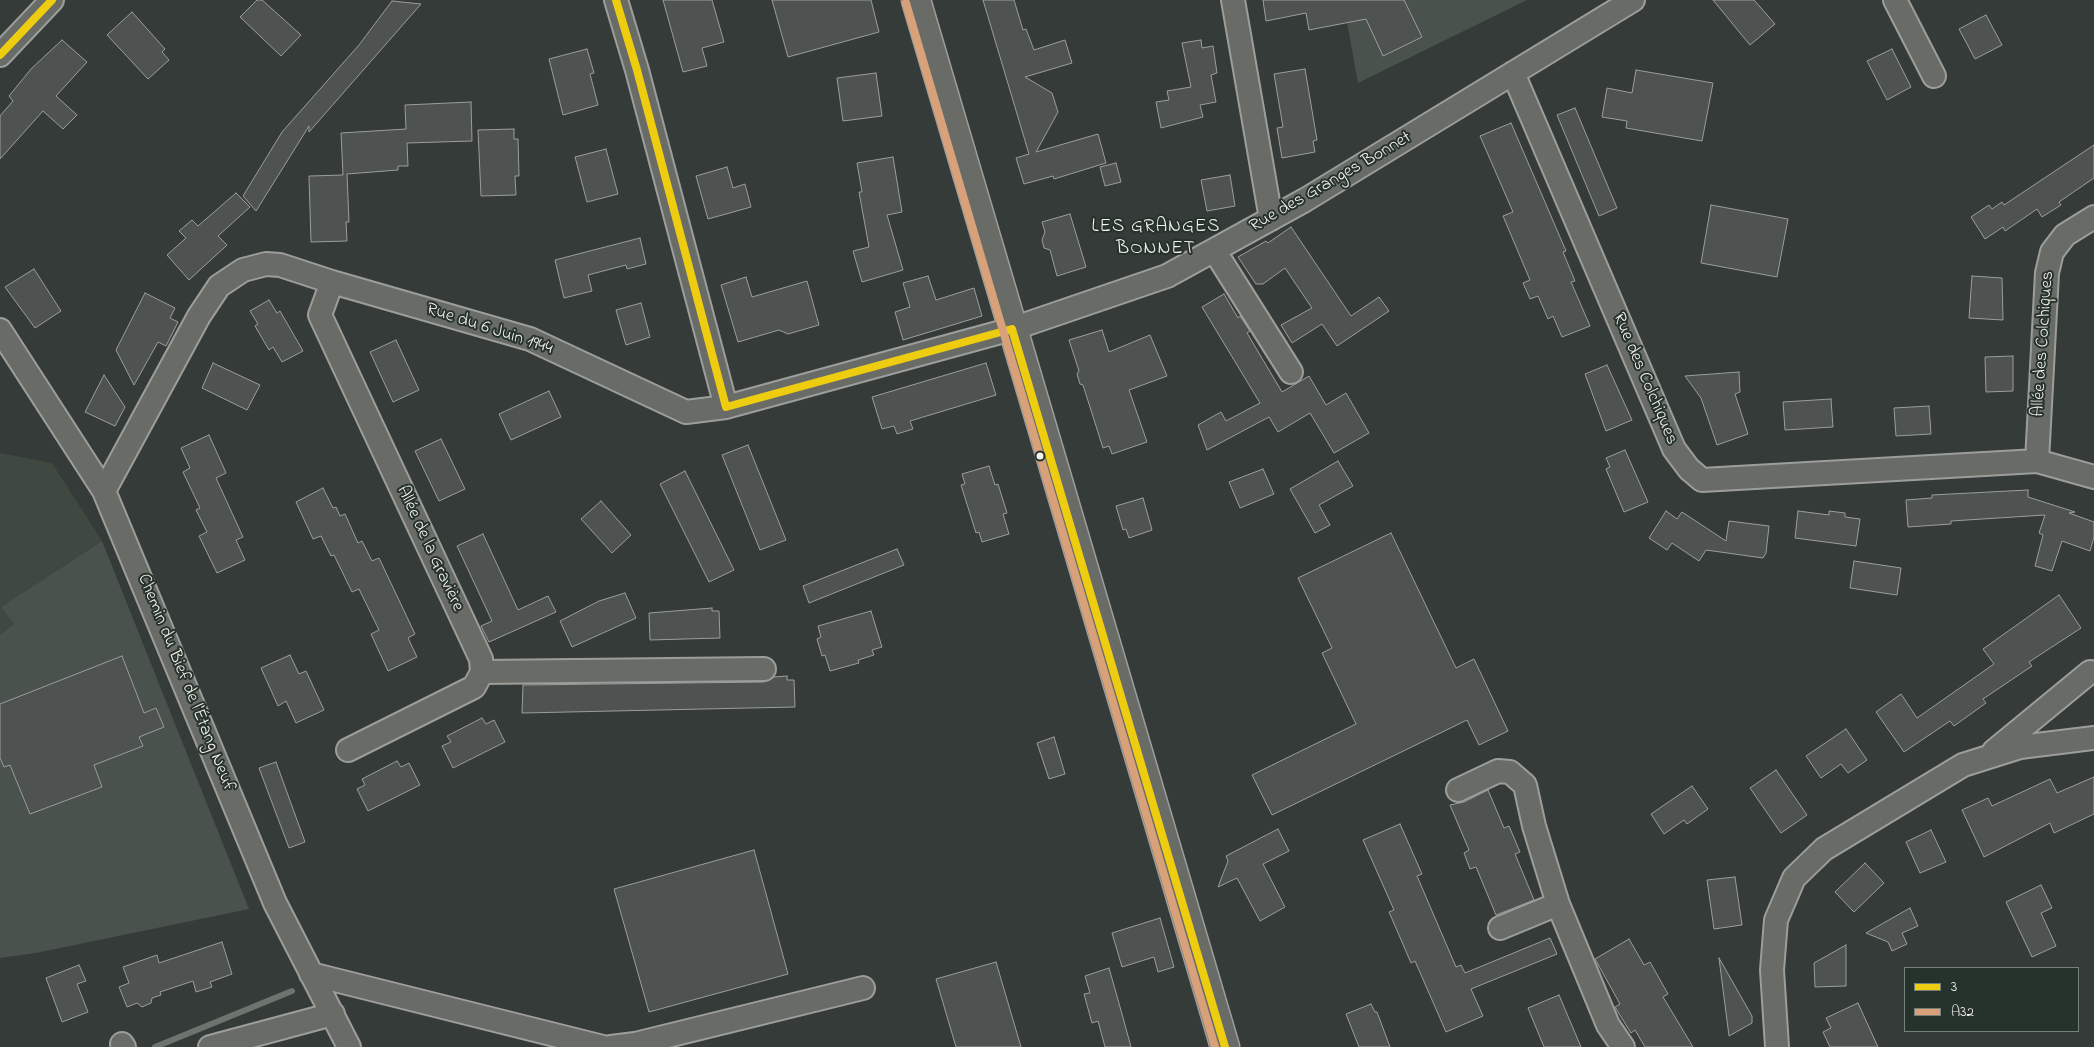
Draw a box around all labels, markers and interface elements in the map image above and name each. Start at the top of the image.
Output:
street label: Rue des Granges Bonnet [1246,128,1416,238]
district label: LES GRANGES BONNET [1090,217,1222,261]
street label: Allée des Colchiques [2028,270,2060,418]
street label: Rue du 6 Juin 1944 [423,299,555,361]
street label: Rue des Colchiques [1606,310,1682,448]
unlabelled marker [1035,451,1045,461]
street label: Allée de la Gravière [390,483,468,615]
street label: Chemin du Bief de l'Étang Neuf [131,571,239,795]
legend [1904,967,2079,1032]
text: 3 [1951,976,1957,998]
text: A32 [1951,1001,1974,1023]

